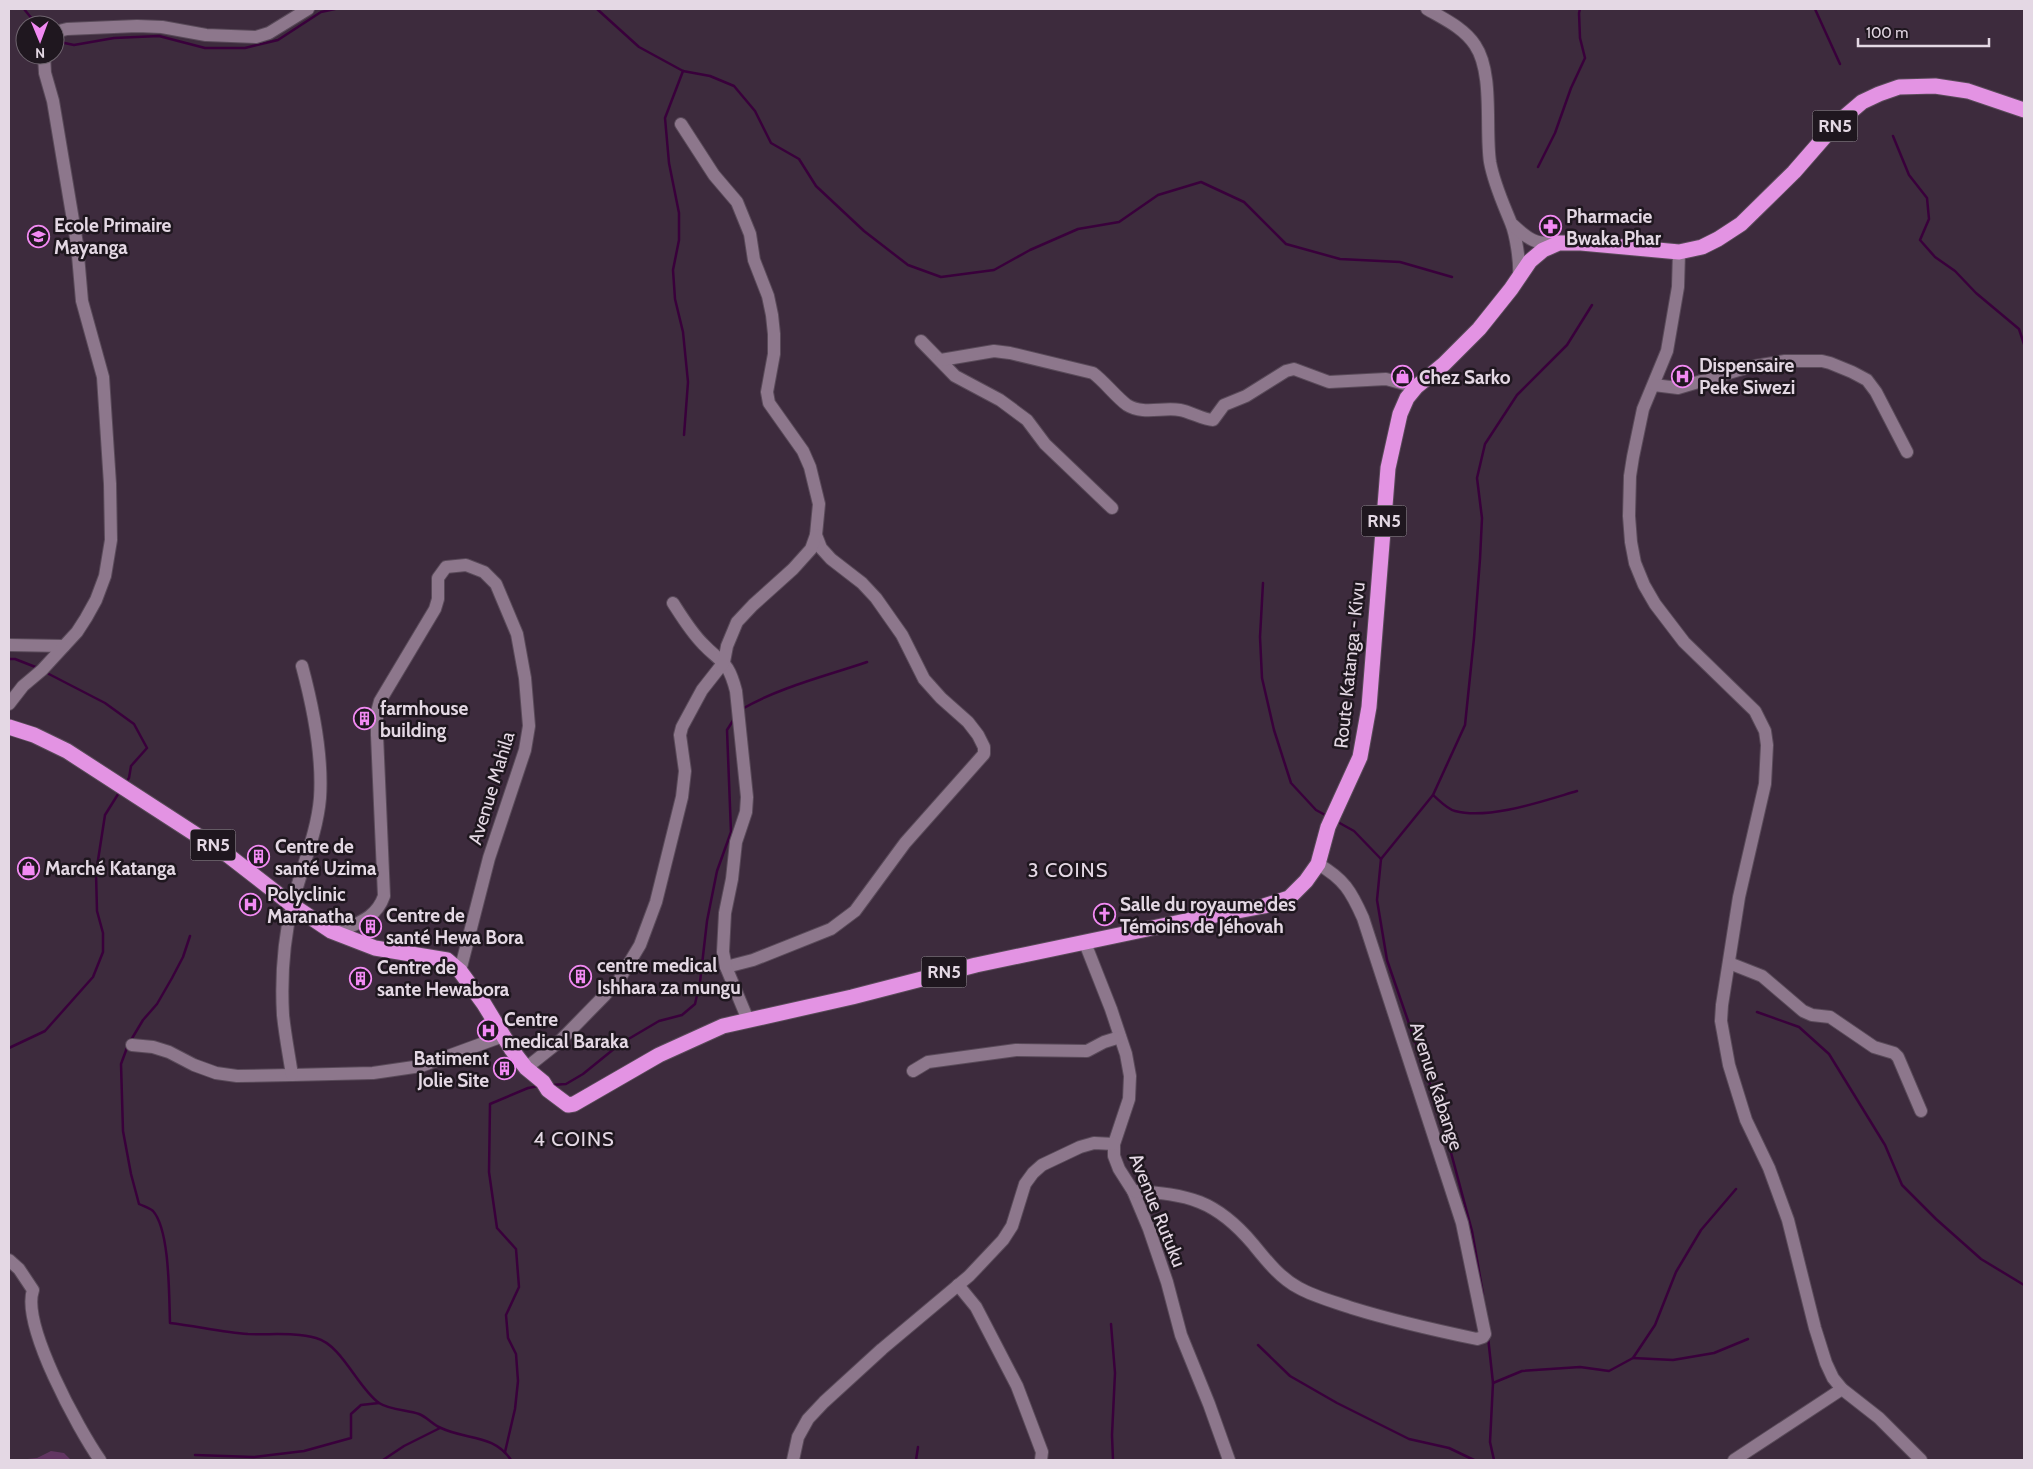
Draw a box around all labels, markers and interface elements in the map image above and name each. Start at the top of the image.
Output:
north arrow [15,15,65,65]
scale bar [1858,15,1989,47]
text: 100 m [1866,24,1908,42]
text: N [35,44,45,62]
road number: RN5 [1812,110,1858,142]
place label: Pharmacie Bwaka Phar [1566,205,1662,250]
place label: Ecole Primaire Mayanga [54,214,172,259]
pharmacy icon: Pharmacie Bwaka Phar [1538,215,1562,239]
school or university icon: Ecole Primaire Mayanga [26,224,50,248]
place label: Dispensaire Peke Siwezi [1699,354,1795,399]
hospital icon: Dispensaire Peke Siwezi [1671,364,1695,388]
shop icon: Chez Sarko [1391,365,1415,389]
place label: Chez Sarko [1419,366,1511,389]
road number: RN5 [1362,506,1406,536]
street label: Route Katanga - Kivu [1329,581,1370,749]
place label: farmhouse building [380,697,468,742]
building icon: farmhouse building [352,707,376,731]
street label: Avenue Mahila [463,729,520,847]
road number: RN5 [190,830,236,860]
place label: Centre de santé Uzima [275,835,377,880]
building icon: Centre de santé Uzima [247,845,271,869]
shop icon: Marché Katanga [17,856,41,880]
place label: Marché Katanga [45,857,177,880]
district label: 3 COINS [1028,858,1108,882]
place label: Polyclinic Maranatha [267,883,355,928]
hospital icon: Polyclinic Maranatha [239,893,263,917]
place label: Salle du royaume des Témoins de Jéhovah [1120,893,1296,938]
church icon: Salle du royaume des Témoins de Jéhovah [1092,903,1116,927]
place label: Centre de santé Hewa Bora [386,904,524,949]
building icon: Centre de santé Hewa Bora [358,914,382,938]
place label: centre medical Ishhara za mungu [597,954,741,999]
place label: Centre de sante Hewabora [377,956,510,1001]
road number: RN5 [922,956,966,988]
building icon: centre medical Ishhara za mungu [569,964,593,988]
building icon: Centre de sante Hewabora [349,966,373,990]
place label: Centre medical Baraka [504,1008,629,1053]
hospital icon: Centre medical Baraka [476,1018,500,1042]
street label: Avenue Kabange [1405,1019,1468,1154]
place label: Batiment Jolie Site [413,1047,489,1092]
building icon: Batiment Jolie Site [493,1057,517,1081]
district label: 4 COINS [533,1127,615,1151]
street label: Avenue Rutuku [1124,1150,1191,1270]

